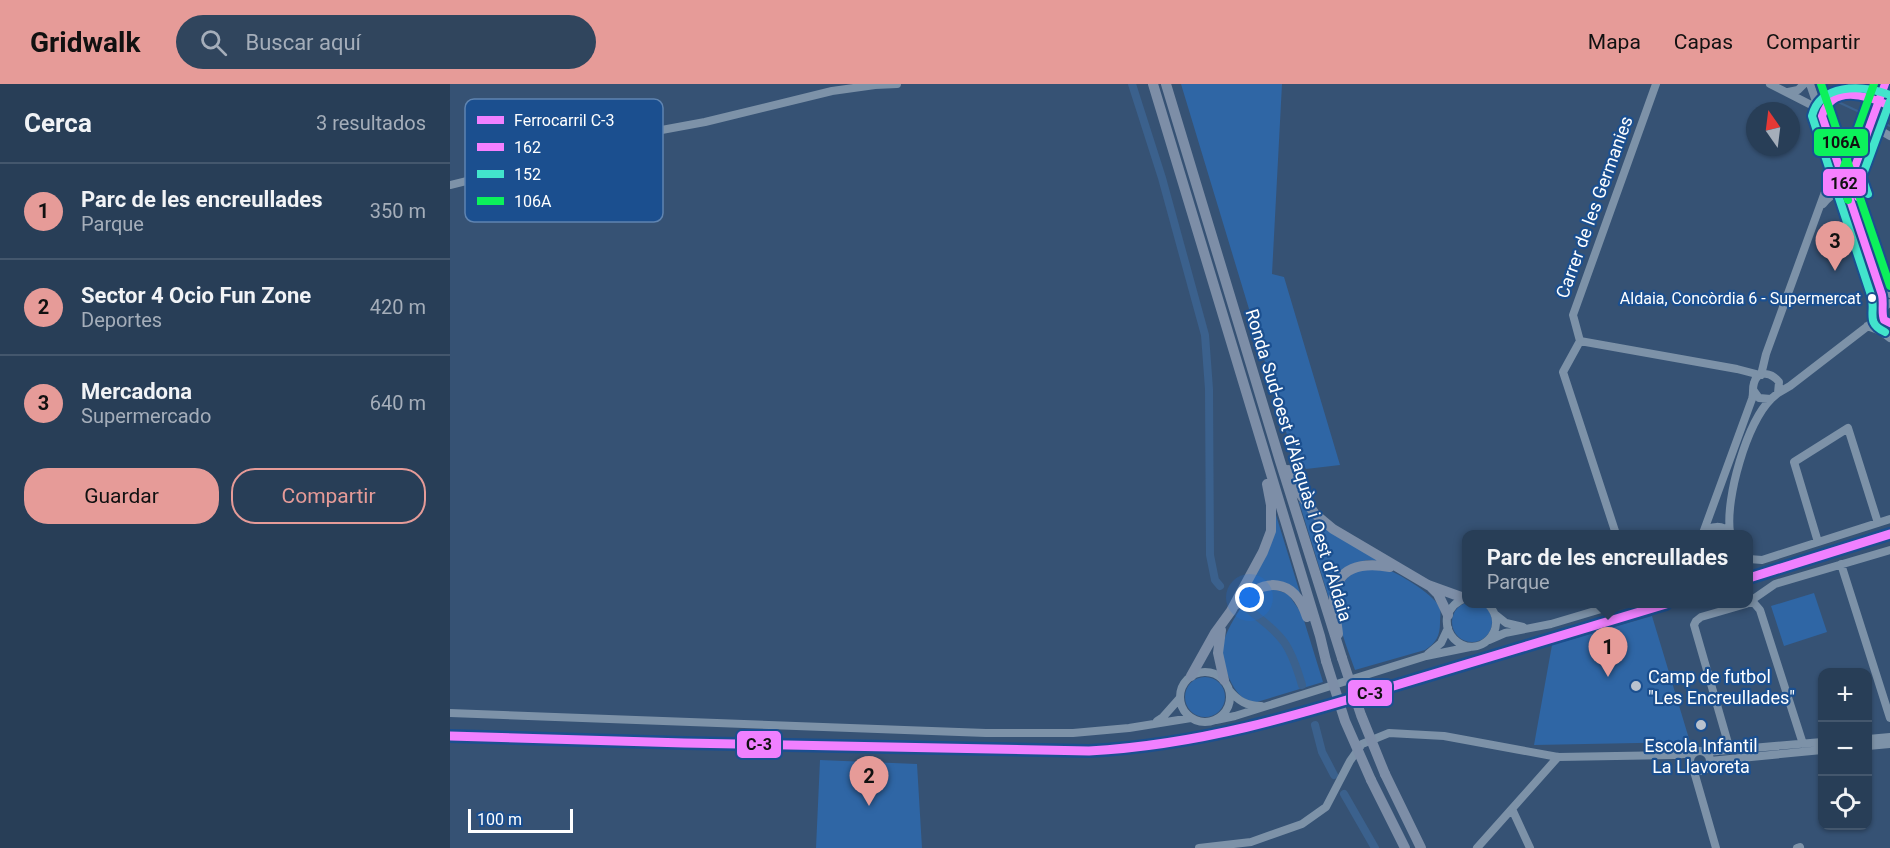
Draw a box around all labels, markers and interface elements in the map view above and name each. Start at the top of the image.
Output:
search box [176,15,596,69]
text: Gridwalk [30,26,140,59]
icon: search [197,26,230,59]
text: Buscar aquí [245,30,361,55]
text: Mapa [1588,30,1641,54]
text: Capas [1674,30,1733,54]
text: Compartir [1766,30,1860,54]
legend [465,99,663,222]
north arrow [1746,102,1800,156]
text: Cerca [24,108,92,138]
text: 3 resultados [316,111,426,135]
text: Ferrocarril C-3 [514,111,614,130]
street label: Carrer de les Germanies [1551,113,1637,301]
line badge: 106A [1813,128,1869,157]
text: 106A [1822,133,1860,152]
text: 162 [514,138,541,157]
text: 152 [514,165,541,184]
line badge: 162 [1822,168,1867,197]
text: 162 [1830,174,1858,193]
text: Parc de les encreullades [81,187,323,212]
text: 106A [514,192,552,211]
text: 1 [38,199,49,223]
text: 350 m [370,199,426,223]
text: Parque [81,212,144,236]
pin: 3 [1816,222,1854,271]
text: Sector 4 Ocio Fun Zone [81,283,311,308]
place label: Aldaia, Concòrdia 6 - Supermercat [1620,289,1861,308]
marker: Aldaia, Concòrdia 6 - Supermercat [1866,292,1878,304]
text: 2 [38,295,49,319]
text: 420 m [370,295,426,319]
street label: Ronda Sud-oest d'Alaquàs i Oest d'Aldaia [1241,306,1357,624]
text: Deportes [81,308,162,332]
text: Mercadona [81,379,192,404]
text: 3 [38,391,49,415]
text: 640 m [370,391,426,415]
text: Supermercado [81,404,211,428]
button: Guardar [24,468,219,524]
button: Compartir [231,468,426,524]
popup [1462,530,1753,608]
text: Parc de les encreullades [1487,545,1728,570]
text: Parque [1487,570,1550,594]
your location [1235,583,1264,612]
pin: 1 [1588,628,1628,677]
place label: Camp de futbol "Les Encreullades" [1648,666,1795,708]
map controls [1818,668,1872,830]
button: + [1818,668,1872,722]
line badge: C-3 [1347,679,1393,707]
marker: Camp de futbol "Les Encreullades" [1629,679,1643,693]
text: C-3 [1357,684,1383,703]
marker: Escola Infantil La Llavoreta [1694,718,1708,732]
button: − [1818,722,1872,776]
line badge: C-3 [736,730,782,759]
text: C-3 [746,735,772,754]
place label: Escola Infantil La Llavoreta [1644,735,1758,777]
pin: 2 [850,756,888,806]
button: locate [1818,776,1872,830]
scale bar [468,806,573,834]
text: 100 m [477,810,522,829]

